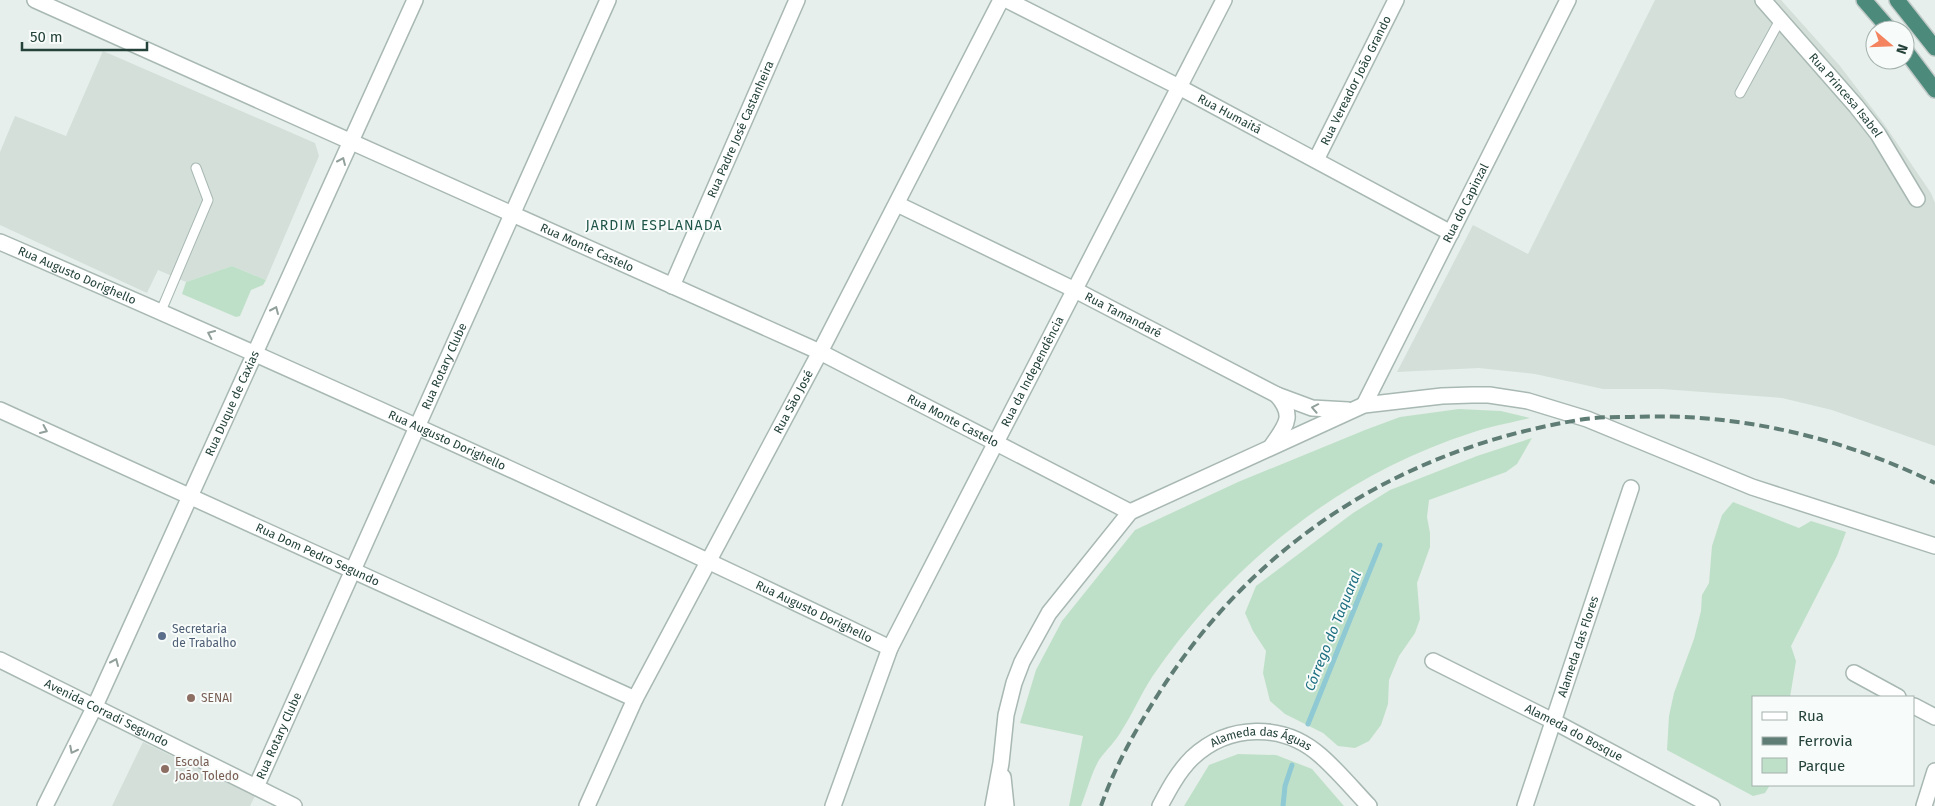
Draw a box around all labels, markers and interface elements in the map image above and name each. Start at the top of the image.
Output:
street label: Rua Vereador João Grando [1318,13,1394,147]
scale bar [22,20,148,52]
north arrow [1865,20,1915,70]
text: 50 m [30,28,63,46]
text: N [1892,42,1911,56]
street label: Rua Princesa Isabel [1806,50,1885,140]
street label: Rua Padre José Castanheira [704,59,777,200]
street label: Rua Humaitá [1195,91,1264,137]
one-way arrow [335,157,346,166]
street label: Rua do Capinzal [1440,161,1492,245]
district label: JARDIM ESPLANADA [585,217,723,234]
street label: Rua Monte Castelo [538,220,636,275]
street label: Rua Augusto Dorighello [16,244,138,307]
street label: Rua Tamandaré [1082,289,1164,341]
one-way arrow [269,306,279,315]
street label: Rua da Independência [998,314,1067,429]
street label: Rua Rotary Clube [419,321,470,412]
one-way arrow [207,329,216,340]
street label: Rua Duque de Caxias [202,348,262,458]
street label: Rua São José [771,368,816,436]
street label: Rua Monte Castelo [905,391,1001,450]
one-way arrow [1310,404,1319,414]
street label: Rua Augusto Dorighello [386,407,508,473]
one-way arrow [39,424,48,434]
street label: Rua Dom Pedro Segundo [254,520,382,589]
water label: Córrego do Taquaral [1301,568,1365,694]
street label: Rua Augusto Dorighello [753,578,875,645]
street label: Alameda das Flores [1555,594,1602,699]
place label: Secretaria de Trabalho [172,622,236,650]
marker: Secretaria de Trabalho [156,630,168,642]
one-way arrow [109,658,119,667]
street label: Avenida Corradi Segundo [42,676,171,750]
street label: Rua Rotary Clube [253,690,304,781]
place label: SENAI [201,691,233,705]
marker: SENAI [185,692,197,704]
legend [1752,696,1915,786]
street label: Alameda do Bosque [1523,701,1625,764]
text: Rua [1798,707,1824,725]
street label: Alameda das Águas [1208,724,1315,754]
text: Ferrovia [1798,732,1853,750]
one-way arrow [69,744,79,753]
place label: Escola João Toledo [175,755,239,783]
text: Parque [1798,757,1845,775]
marker: Escola João Toledo [159,763,171,775]

